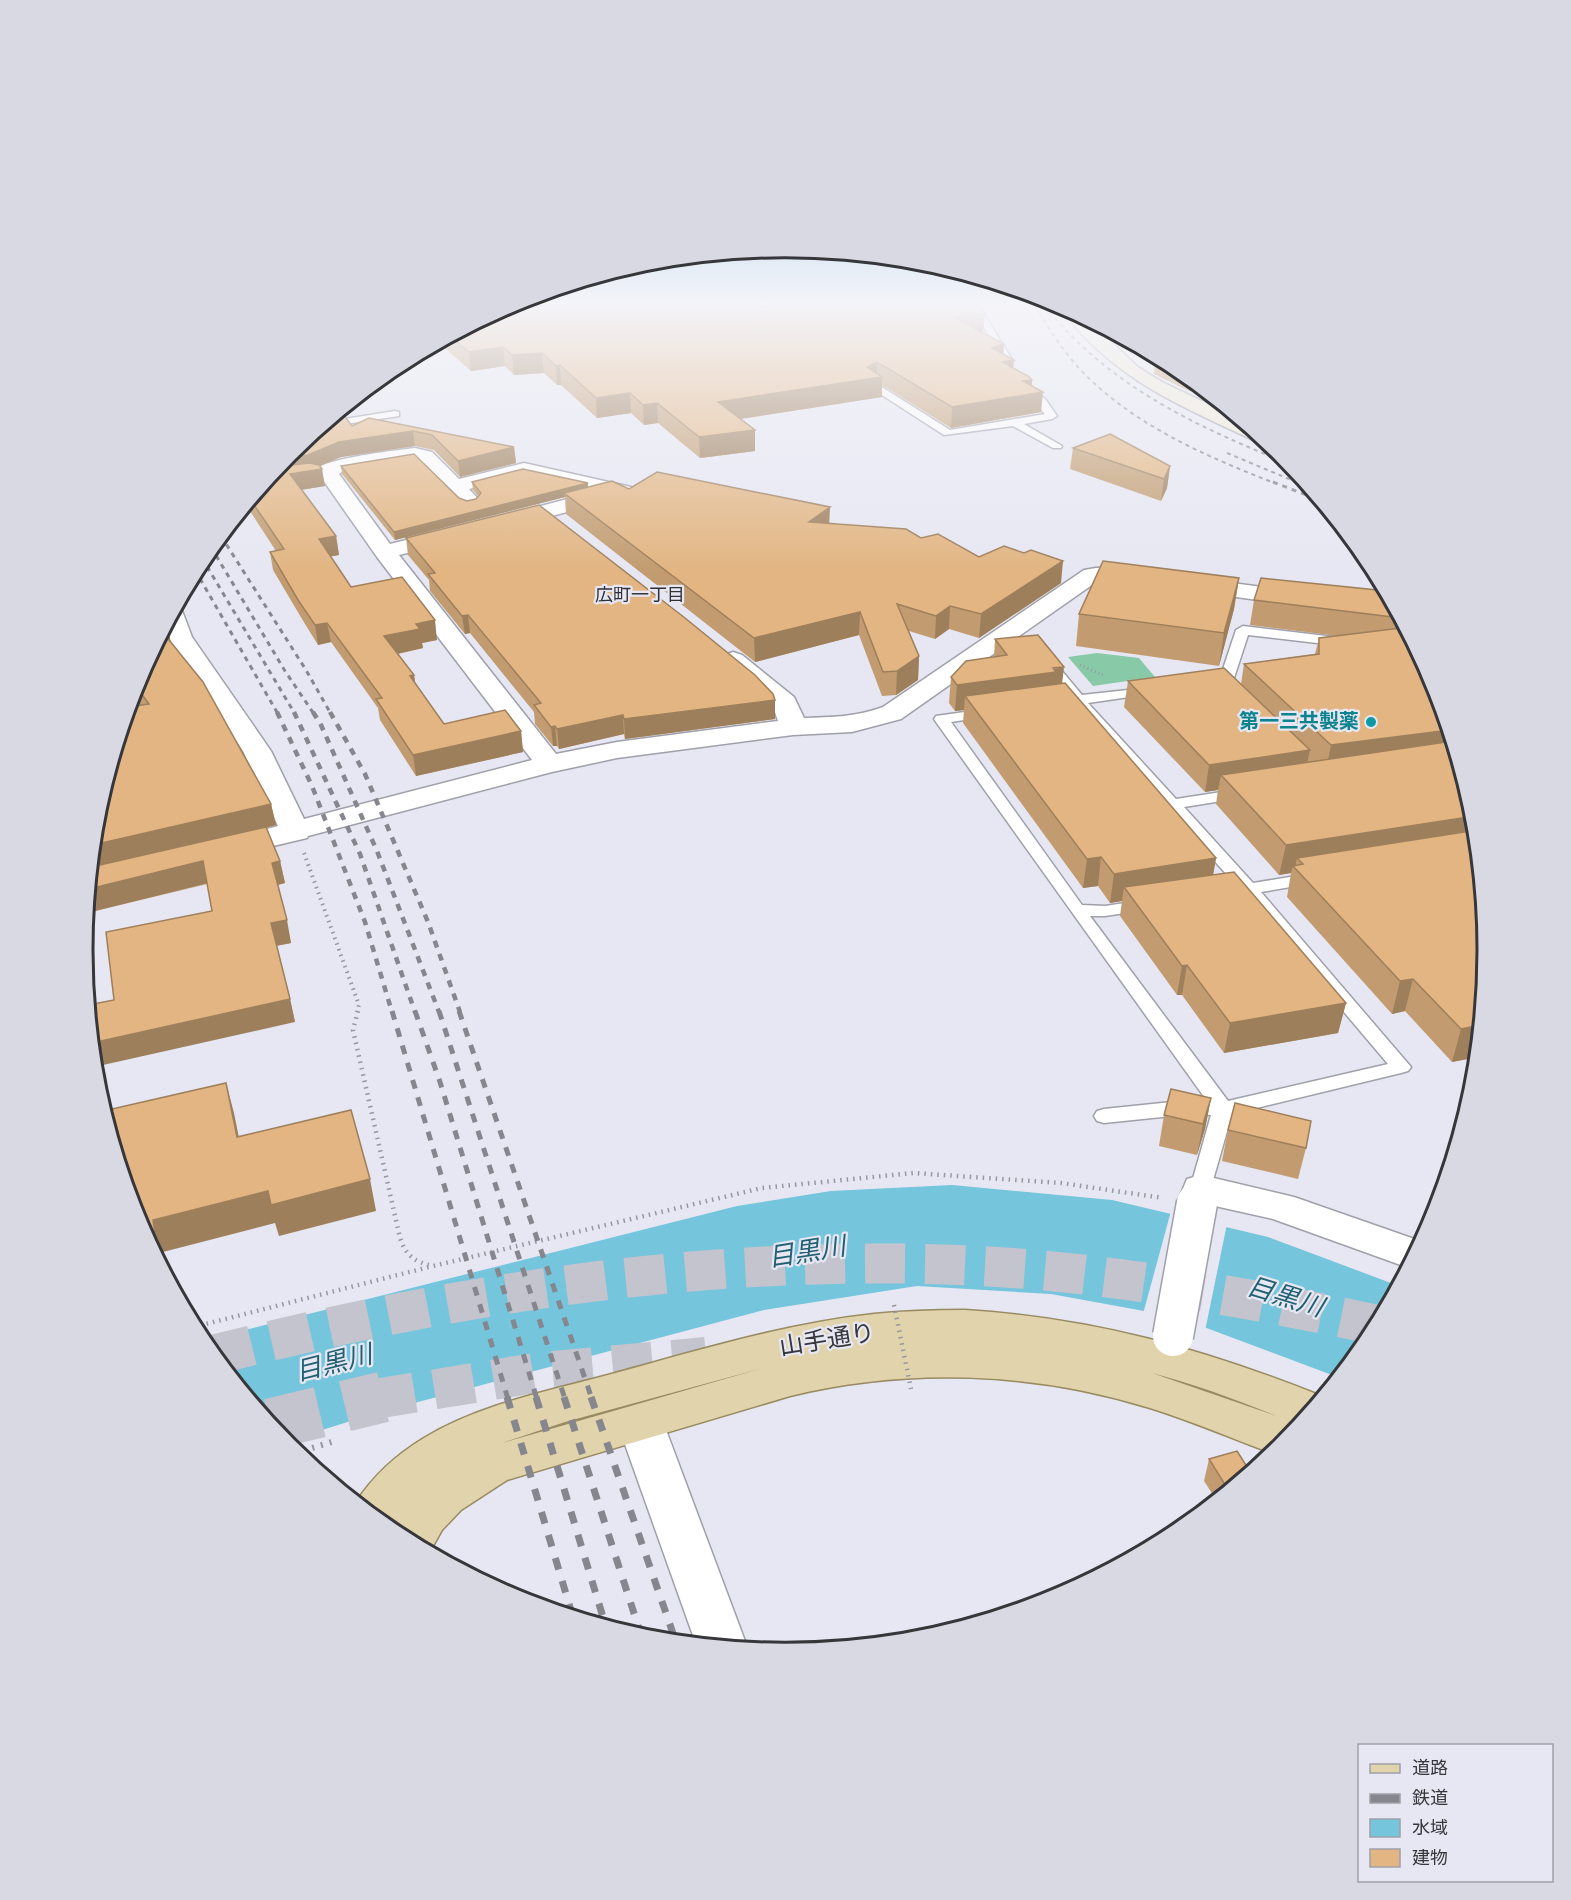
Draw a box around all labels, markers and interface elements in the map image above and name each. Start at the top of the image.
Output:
district label: 広町一丁目 [595,585,685,606]
place label: 第一三共製薬 [1239,710,1359,734]
marker: 第一三共製薬 [1364,715,1378,729]
water label: 目黒川 [766,1231,851,1274]
water label: 目黒川 [1243,1272,1330,1325]
street label: 山手通り [777,1318,877,1362]
water label: 目黒川 [292,1339,378,1388]
legend [1358,1744,1553,1882]
text: 道路 [1412,1758,1448,1779]
text: 鉄道 [1412,1788,1448,1809]
text: 水域 [1412,1818,1448,1839]
text: 建物 [1412,1848,1448,1869]

